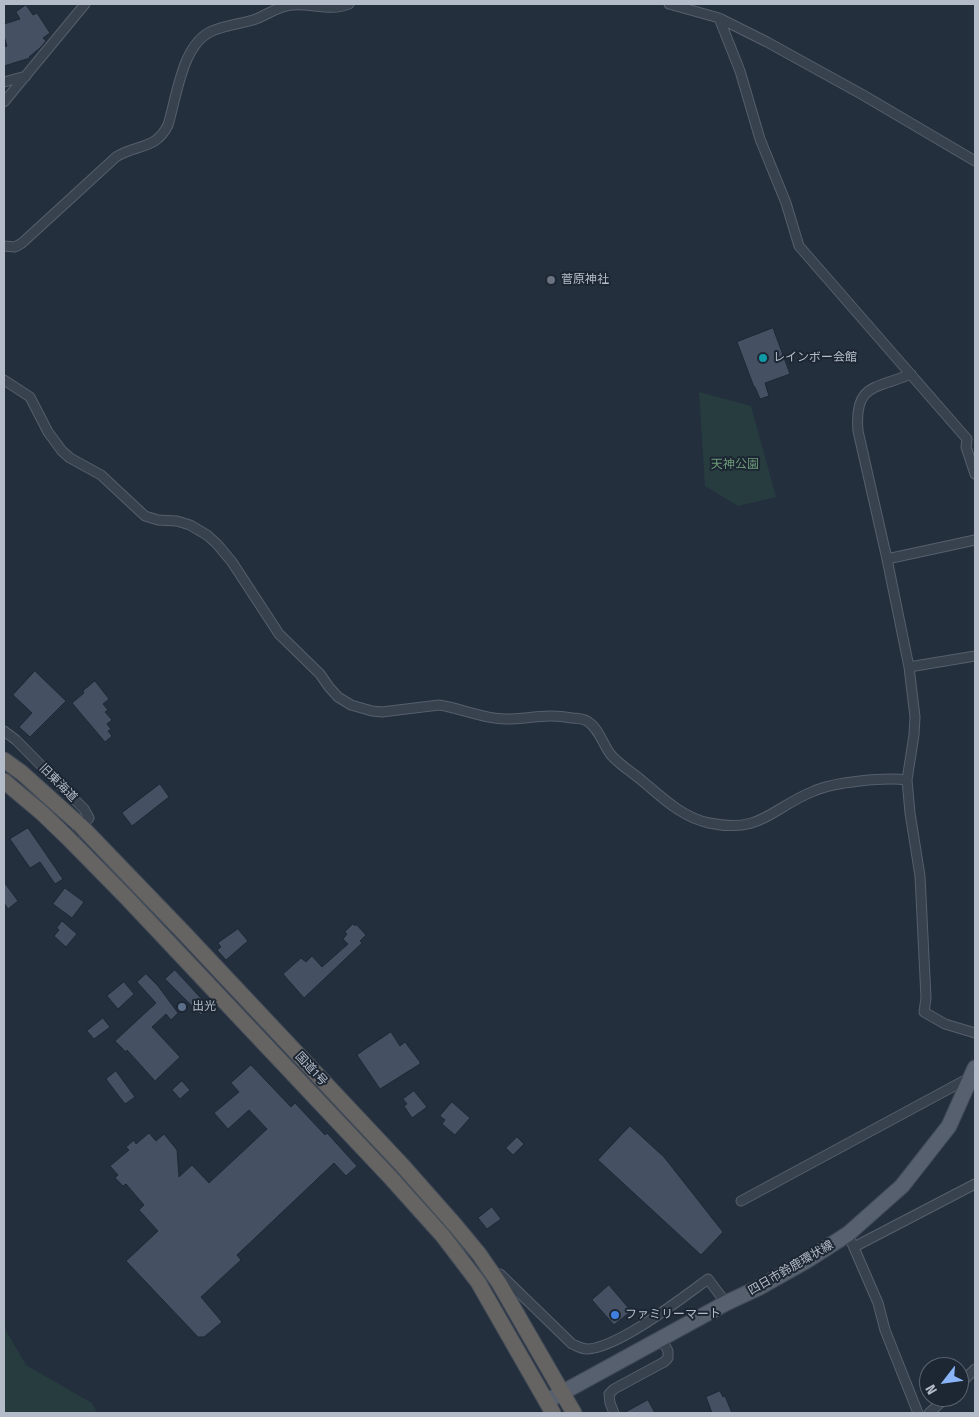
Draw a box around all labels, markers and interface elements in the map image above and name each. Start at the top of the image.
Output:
place label: 菅原神社 [561,273,609,287]
marker: 菅原神社 [545,274,557,286]
place label: レインボー会館 [773,351,857,365]
marker: レインボー会館 [757,352,769,364]
park label: 天神公園 [711,458,759,472]
street label: 旧東海道 [36,761,80,805]
place label: 出光 [192,1000,216,1014]
marker: 出光 [176,1001,188,1013]
street label: 国道1号 [292,1049,330,1089]
street label: 四日市鈴鹿環状線 [746,1238,836,1298]
place label: ファミリーマート [625,1308,721,1322]
marker: ファミリーマート [609,1309,621,1321]
north arrow [919,1357,969,1407]
text: N [922,1381,941,1397]

